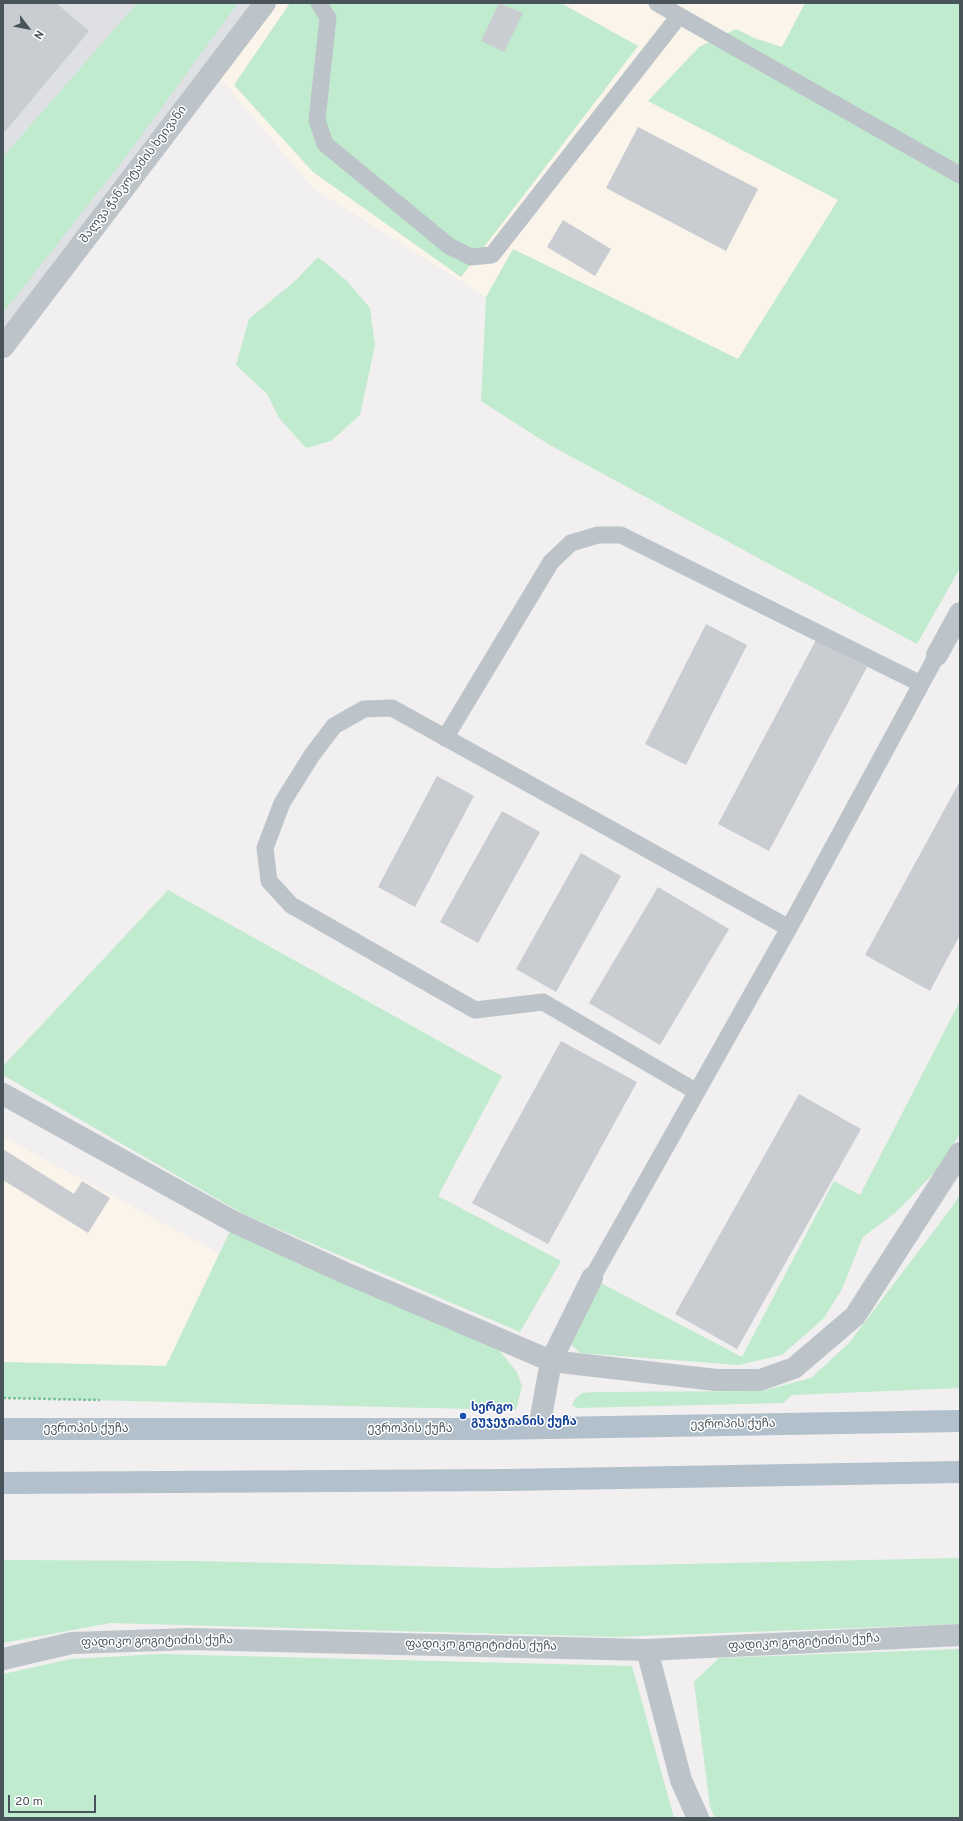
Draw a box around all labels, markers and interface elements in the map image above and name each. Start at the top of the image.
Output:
north arrow [8,8,48,48]
text: N [30,27,46,41]
street label: შალვა ჭანკოტაძის ხეივანი [78,103,190,247]
place label: სერგო გუჯეჯიანის ქუჩა [471,1402,577,1430]
marker: სერგო გუჯეჯიანის ქუჩა [458,1411,468,1421]
street label: ევროპის ქუჩა [690,1417,776,1433]
street label: ევროპის ქუჩა [43,1423,129,1437]
street label: ევროპის ქუჩა [367,1423,453,1437]
street label: ფადიკო გოგიტიძის ქუჩა [728,1632,880,1654]
street label: ფადიკო გოგიტიძის ქუჩა [81,1633,233,1651]
street label: ფადიკო გოგიტიძის ქუჩა [405,1637,557,1655]
scale bar [10,1787,98,1813]
text: 20 m [15,1794,43,1810]

